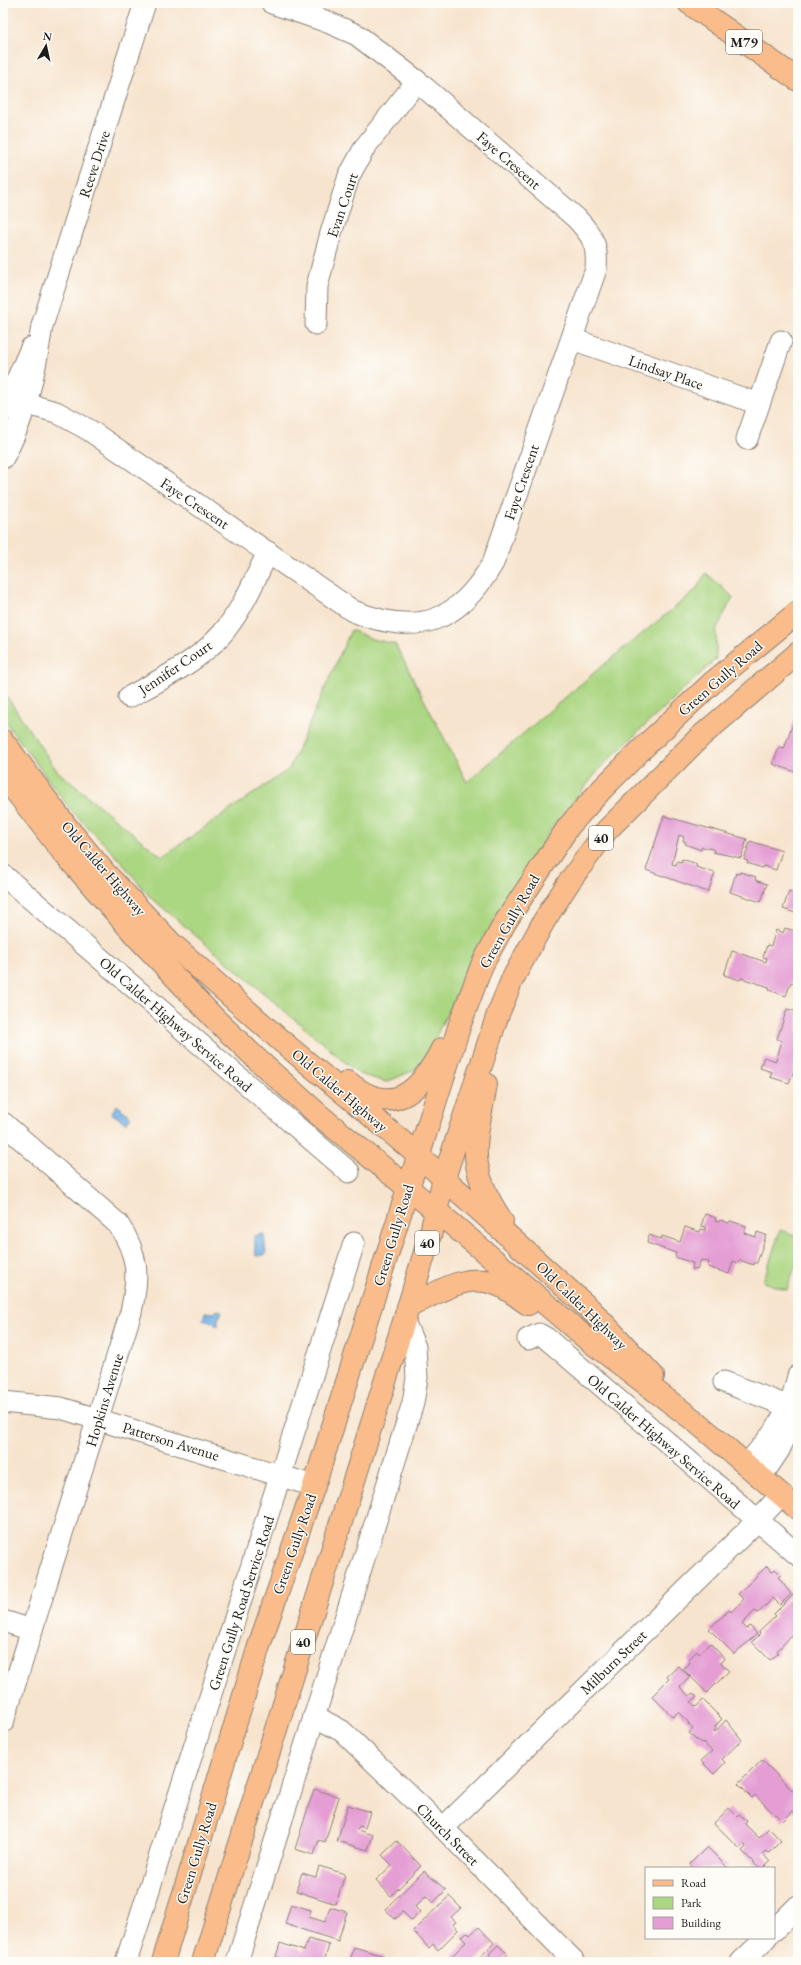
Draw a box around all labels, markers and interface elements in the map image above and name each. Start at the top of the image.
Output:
north arrow [26,26,66,66]
text: N [42,29,53,44]
road number: M79 [726,30,762,54]
street label: Faye Crescent [473,127,545,193]
street label: Reeve Drive [74,128,114,200]
street label: Evan Court [322,170,362,240]
street label: Lindsay Place [626,350,706,394]
street label: Faye Crescent [499,441,543,522]
street label: Faye Crescent [157,473,233,533]
street label: Jennifer Court [133,635,216,700]
street label: Green Gully Road [674,636,766,720]
street label: Old Calder Highway [58,817,151,920]
road number: 40 [589,826,613,850]
street label: Green Gully Road [474,870,544,971]
street label: Old Calder Highway Service Road [96,952,257,1096]
street label: Old Calder Highway [288,1044,392,1136]
street label: Green Gully Road [369,1181,418,1288]
road number: 40 [415,1231,439,1255]
street label: Old Calder Highway [532,1257,632,1354]
street label: Hopkins Avenue [81,1351,127,1449]
street label: Old Calder Highway Service Road [584,1369,745,1513]
street label: Patterson Avenue [120,1417,222,1465]
street label: Green Gully Road [268,1491,320,1597]
street label: Green Gully Road Service Road [204,1513,278,1693]
street label: Milburn Street [576,1625,650,1698]
road number: 40 [291,1630,315,1654]
street label: Green Gully Road [172,1799,221,1906]
street label: Church Street [413,1799,484,1870]
legend [645,1867,775,1939]
text: Road [681,1875,707,1891]
text: Park [681,1895,702,1911]
text: Building [681,1915,722,1931]

